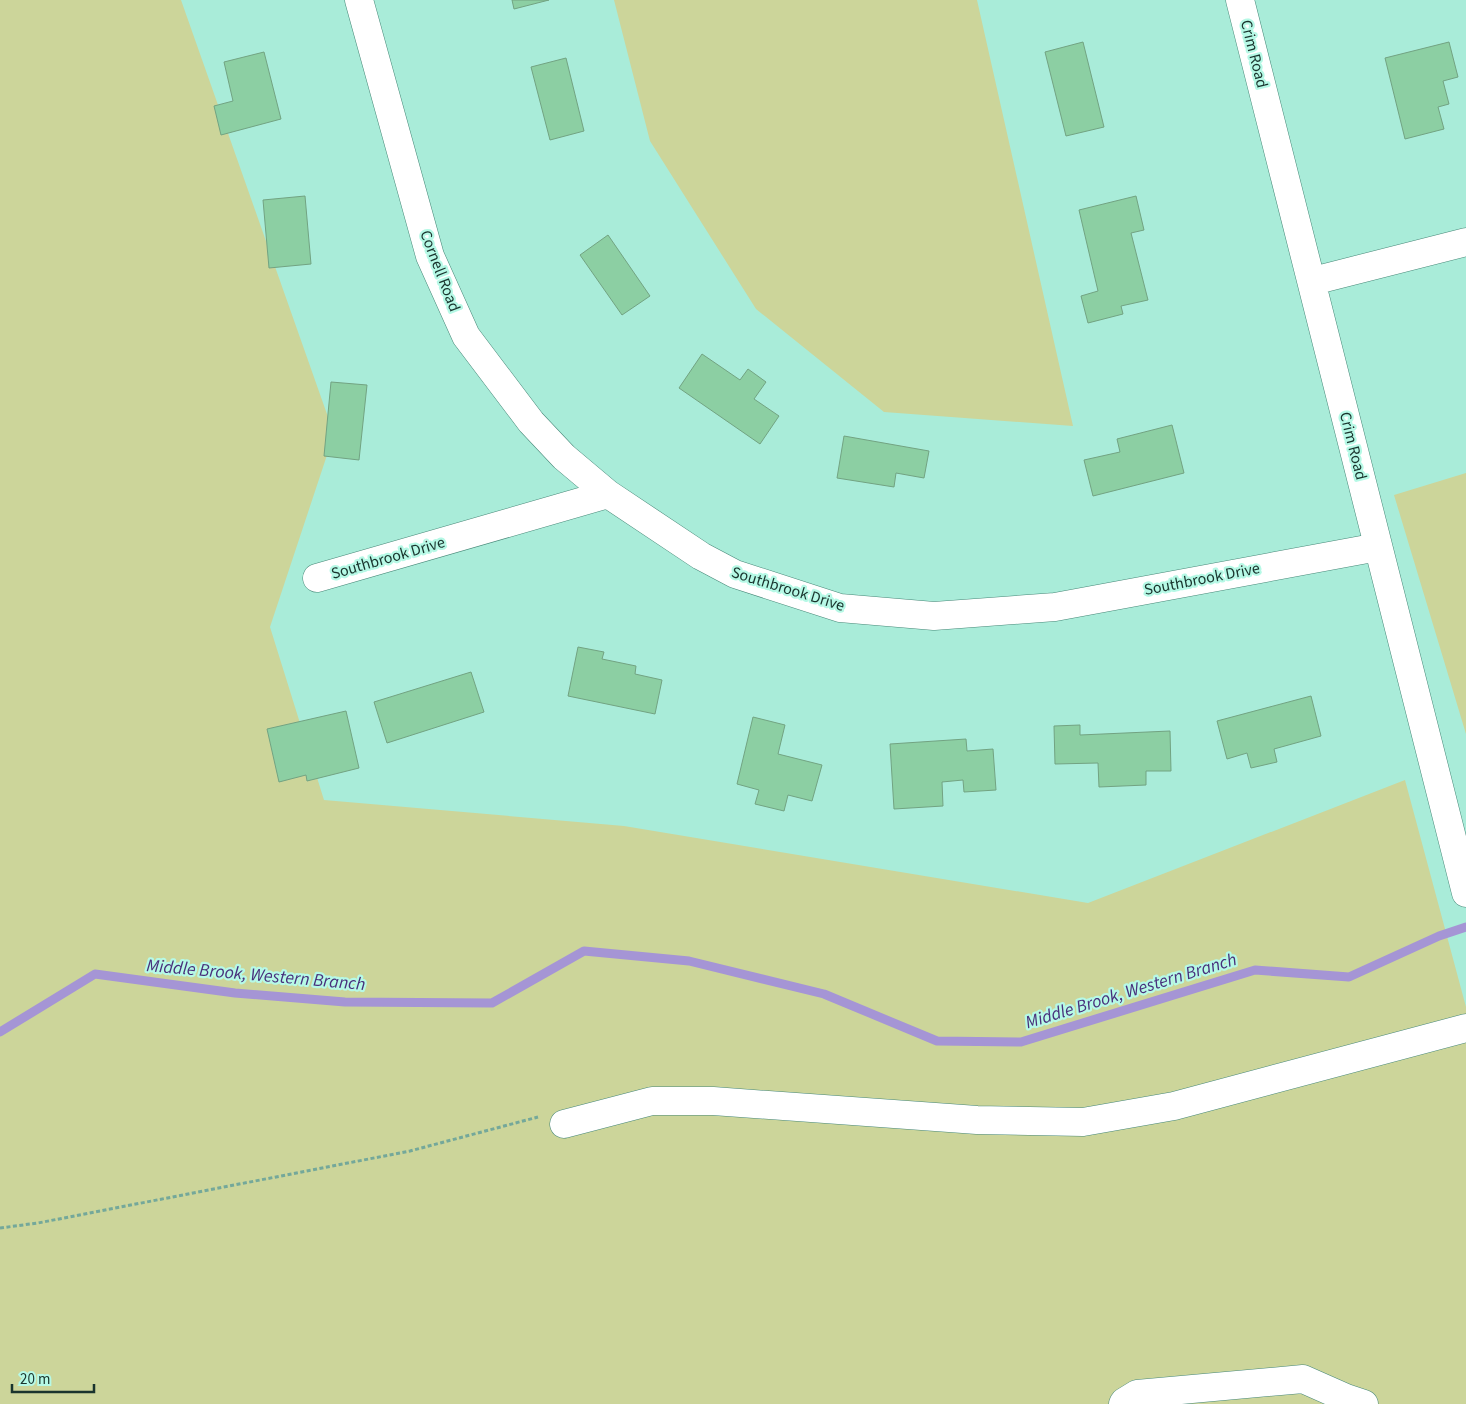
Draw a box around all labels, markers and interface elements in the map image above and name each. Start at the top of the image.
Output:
street label: Crim Road [1235,18,1273,90]
street label: Cornell Road [414,227,466,315]
street label: Crim Road [1334,410,1372,482]
street label: Southbrook Drive [329,531,448,585]
street label: Southbrook Drive [1142,557,1262,601]
street label: Southbrook Drive [729,561,847,617]
water label: Middle Brook, Western Branch [1022,947,1240,1035]
water label: Middle Brook, Western Branch [145,953,367,997]
scale bar [12,1362,95,1394]
text: 20 m [20,1369,50,1390]

